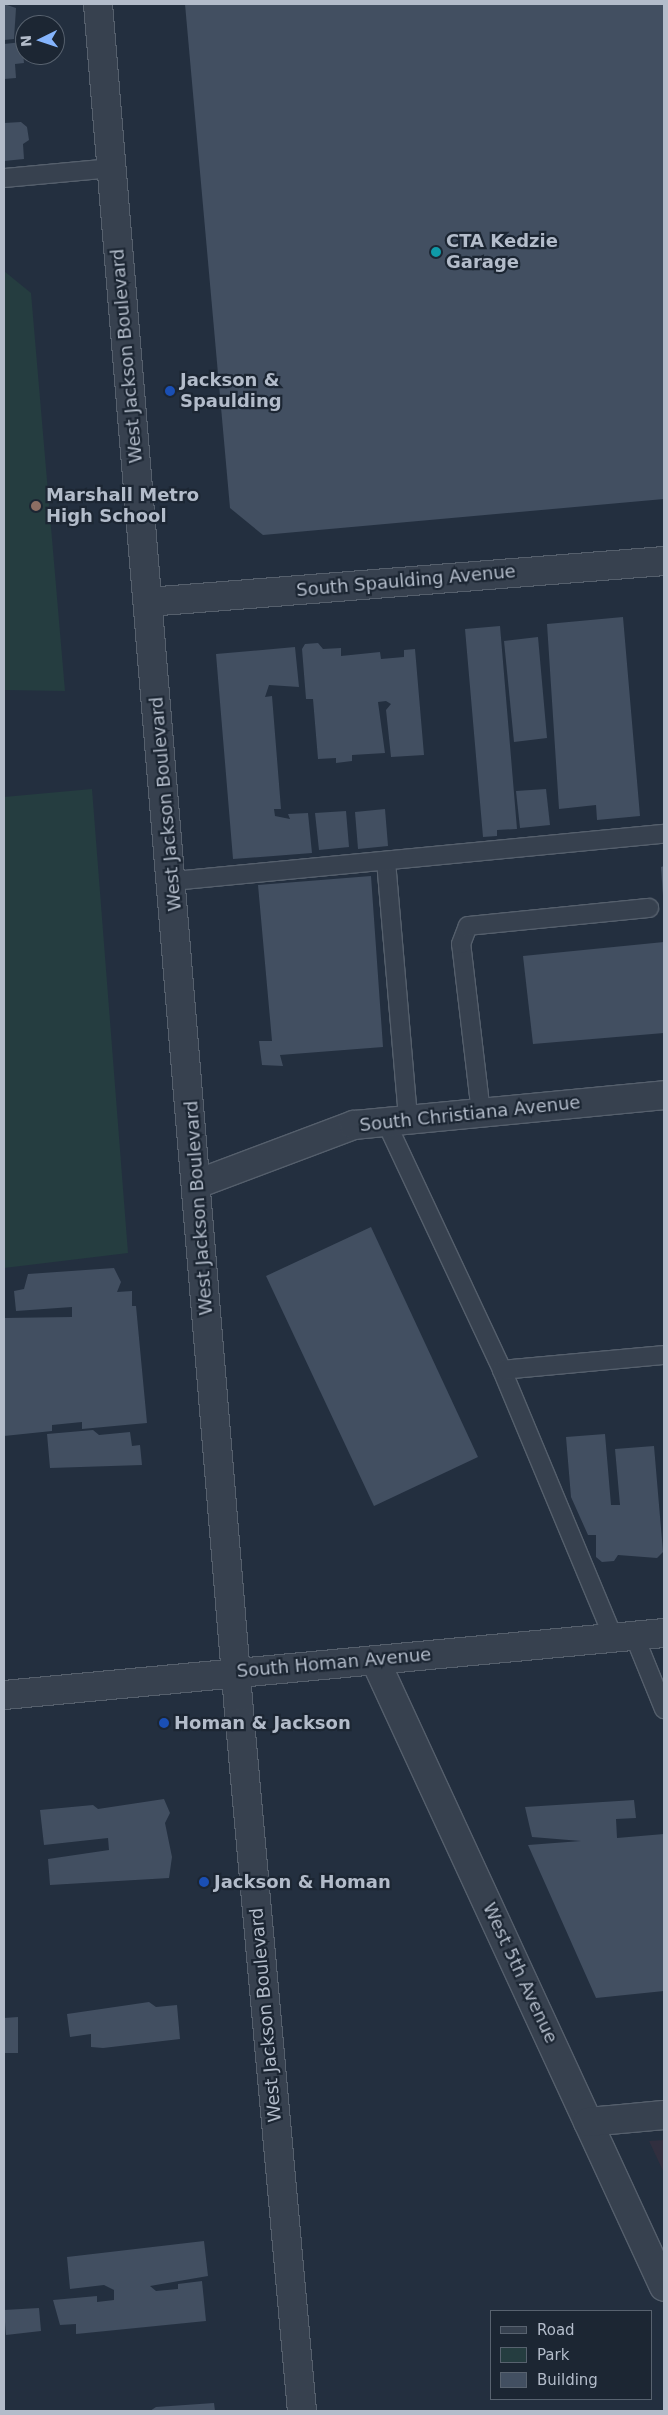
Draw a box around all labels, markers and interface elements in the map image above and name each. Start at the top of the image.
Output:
north arrow [15,15,65,65]
text: N [18,35,34,47]
place label: CTA Kedzie Garage [446,231,558,274]
marker: CTA Kedzie Garage [430,246,442,258]
street label: West Jackson Boulevard [107,248,147,464]
place label: Jackson & Spaulding [180,370,282,412]
marker: Jackson & Spaulding [164,385,176,397]
place label: Marshall Metro High School [46,485,199,528]
marker: Marshall Metro High School [30,500,42,512]
street label: South Spaulding Avenue [295,561,517,601]
street label: West Jackson Boulevard [146,696,186,912]
street label: South Christiana Avenue [359,1092,581,1136]
street label: West Jackson Boulevard [181,1100,217,1316]
street label: South Homan Avenue [236,1644,432,1682]
place label: Homan & Jackson [174,1712,351,1734]
marker: Homan & Jackson [158,1717,170,1729]
place label: Jackson & Homan [214,1871,391,1893]
marker: Jackson & Homan [198,1876,210,1888]
street label: West 5th Avenue [478,1899,562,2047]
street label: West Jackson Boulevard [246,1907,286,2123]
legend [490,2310,653,2400]
text: Road [537,2321,575,2339]
text: Park [537,2346,569,2364]
text: Building [537,2371,598,2389]

